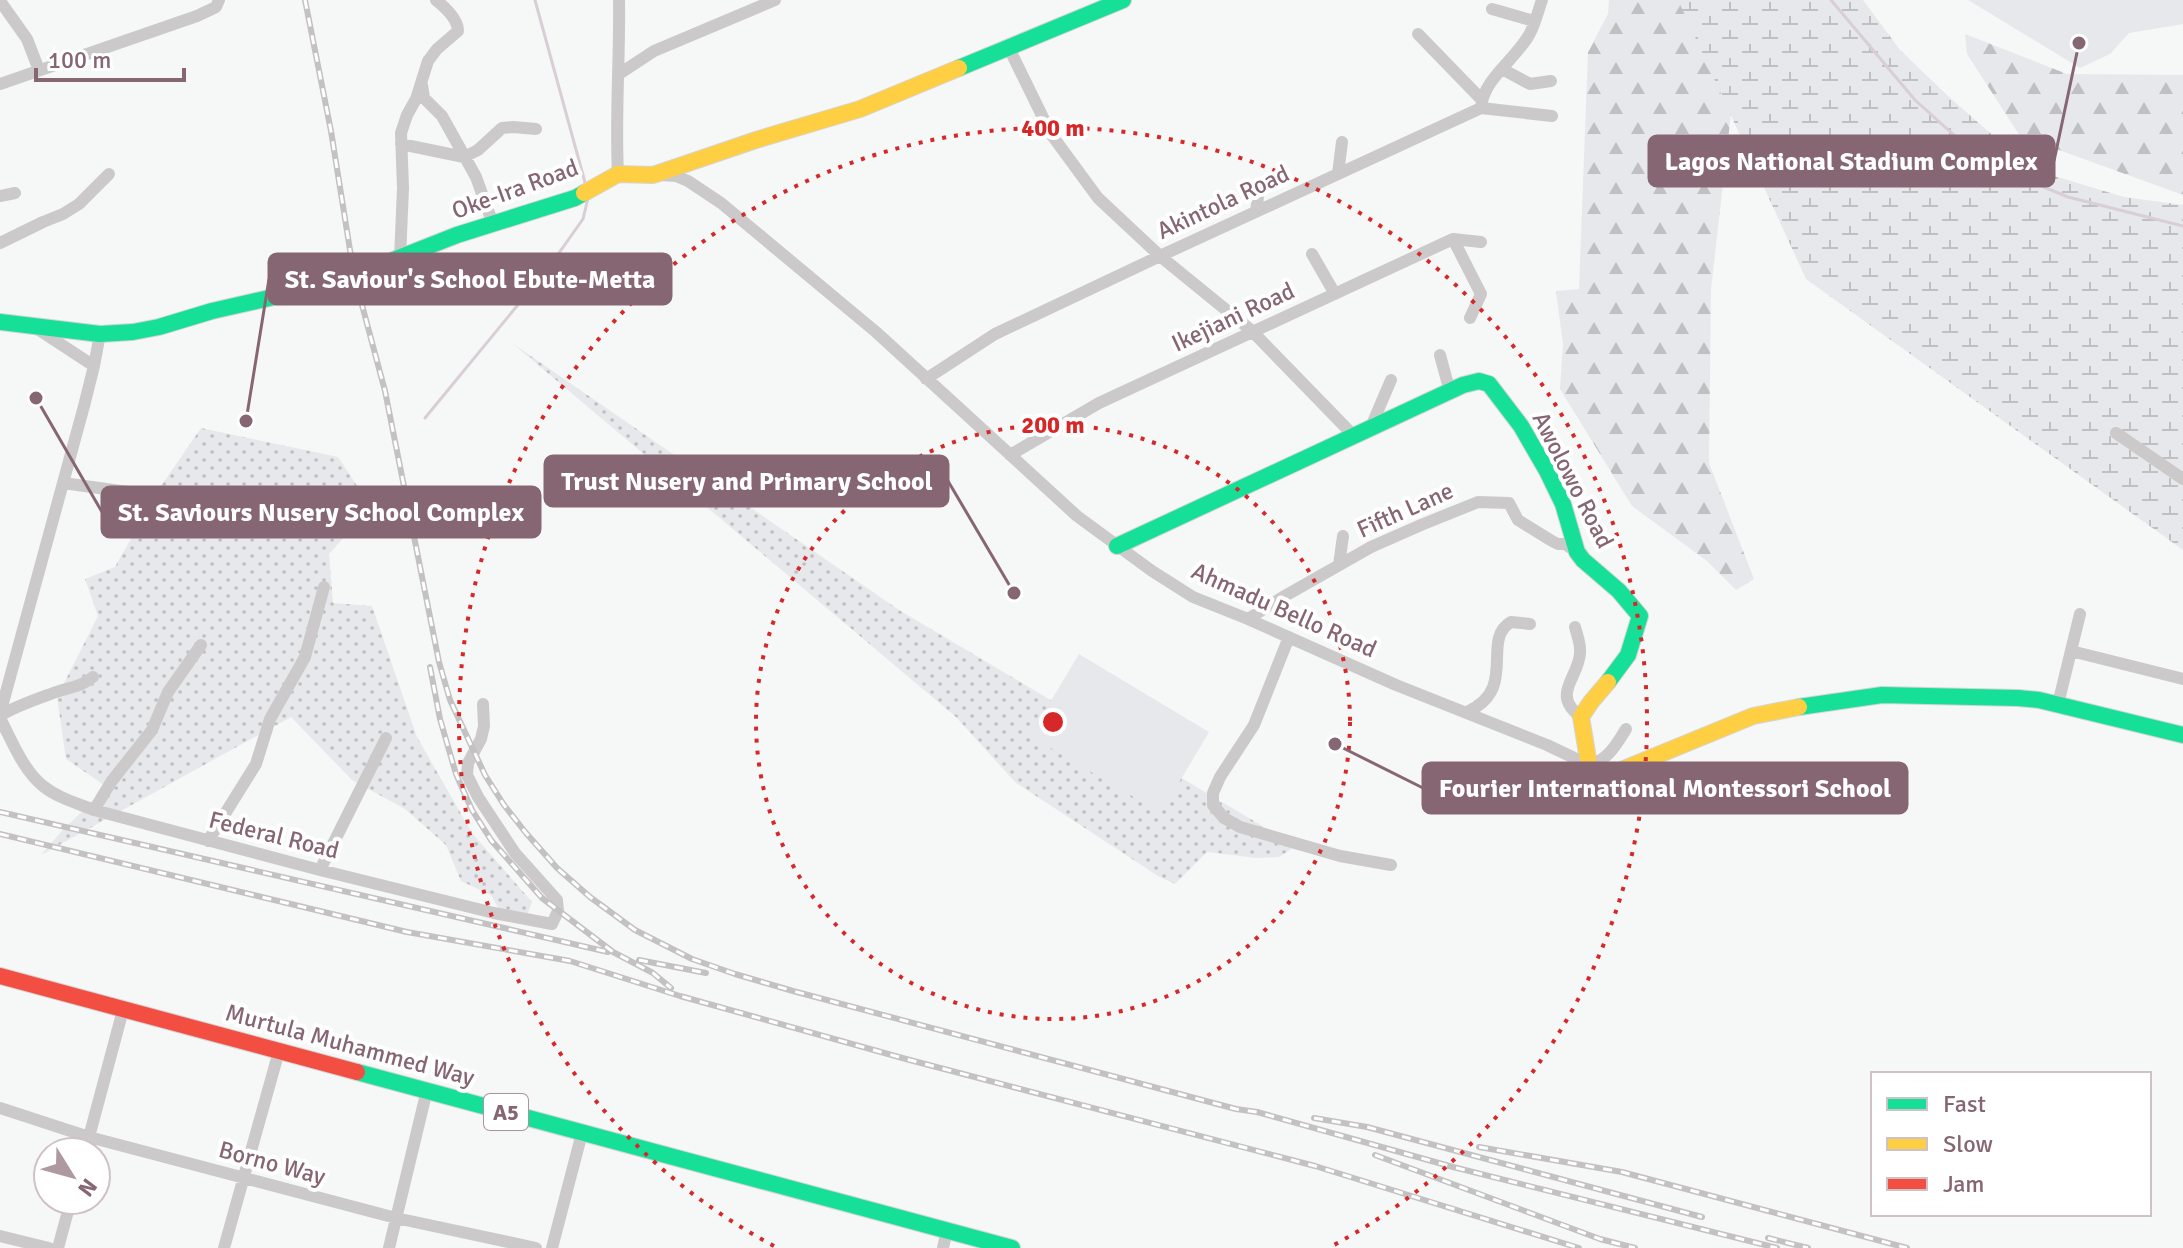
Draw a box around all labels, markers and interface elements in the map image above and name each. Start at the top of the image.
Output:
scale bar [36,32,184,82]
text: 100 m [48,45,111,75]
text: 400 m [1021,113,1085,143]
callout: Lagos National Stadium Complex [1649,136,2054,186]
text: Lagos National Stadium Complex [1664,146,2038,178]
street label: Oke-Ira Road [448,152,582,226]
street label: Akintola Road [1152,158,1294,246]
callout: St. Saviour's School Ebute-Metta [269,254,671,304]
text: St. Saviour's School Ebute-Metta [285,264,655,296]
street label: Ikejiani Road [1167,275,1299,359]
street label: Awolowo Road [1526,407,1620,553]
text: 200 m [1021,410,1085,440]
callout: Trust Nusery and Primary School [545,456,948,506]
text: Trust Nusery and Primary School [561,466,933,498]
street label: Fifth Lane [1352,475,1458,545]
callout: St. Saviours Nusery School Complex [102,487,540,537]
text: St. Saviours Nusery School Complex [118,497,524,529]
street label: Ahmadu Bello Road [1187,556,1381,664]
centre of rings [1039,708,1067,736]
callout: Fourier International Montessori School [1423,763,1907,813]
text: Fourier International Montessori School [1439,773,1891,805]
street label: Federal Road [206,804,342,866]
street label: Murtula Muhammed Way [222,997,478,1093]
legend [1871,1072,2151,1216]
text: Fast [1943,1089,1986,1119]
road number: A5 [484,1094,528,1130]
text: Slow [1943,1129,1993,1159]
street label: Borno Way [215,1134,329,1192]
north arrow [32,1136,112,1216]
text: Jam [1943,1169,1984,1199]
text: N [72,1173,103,1202]

